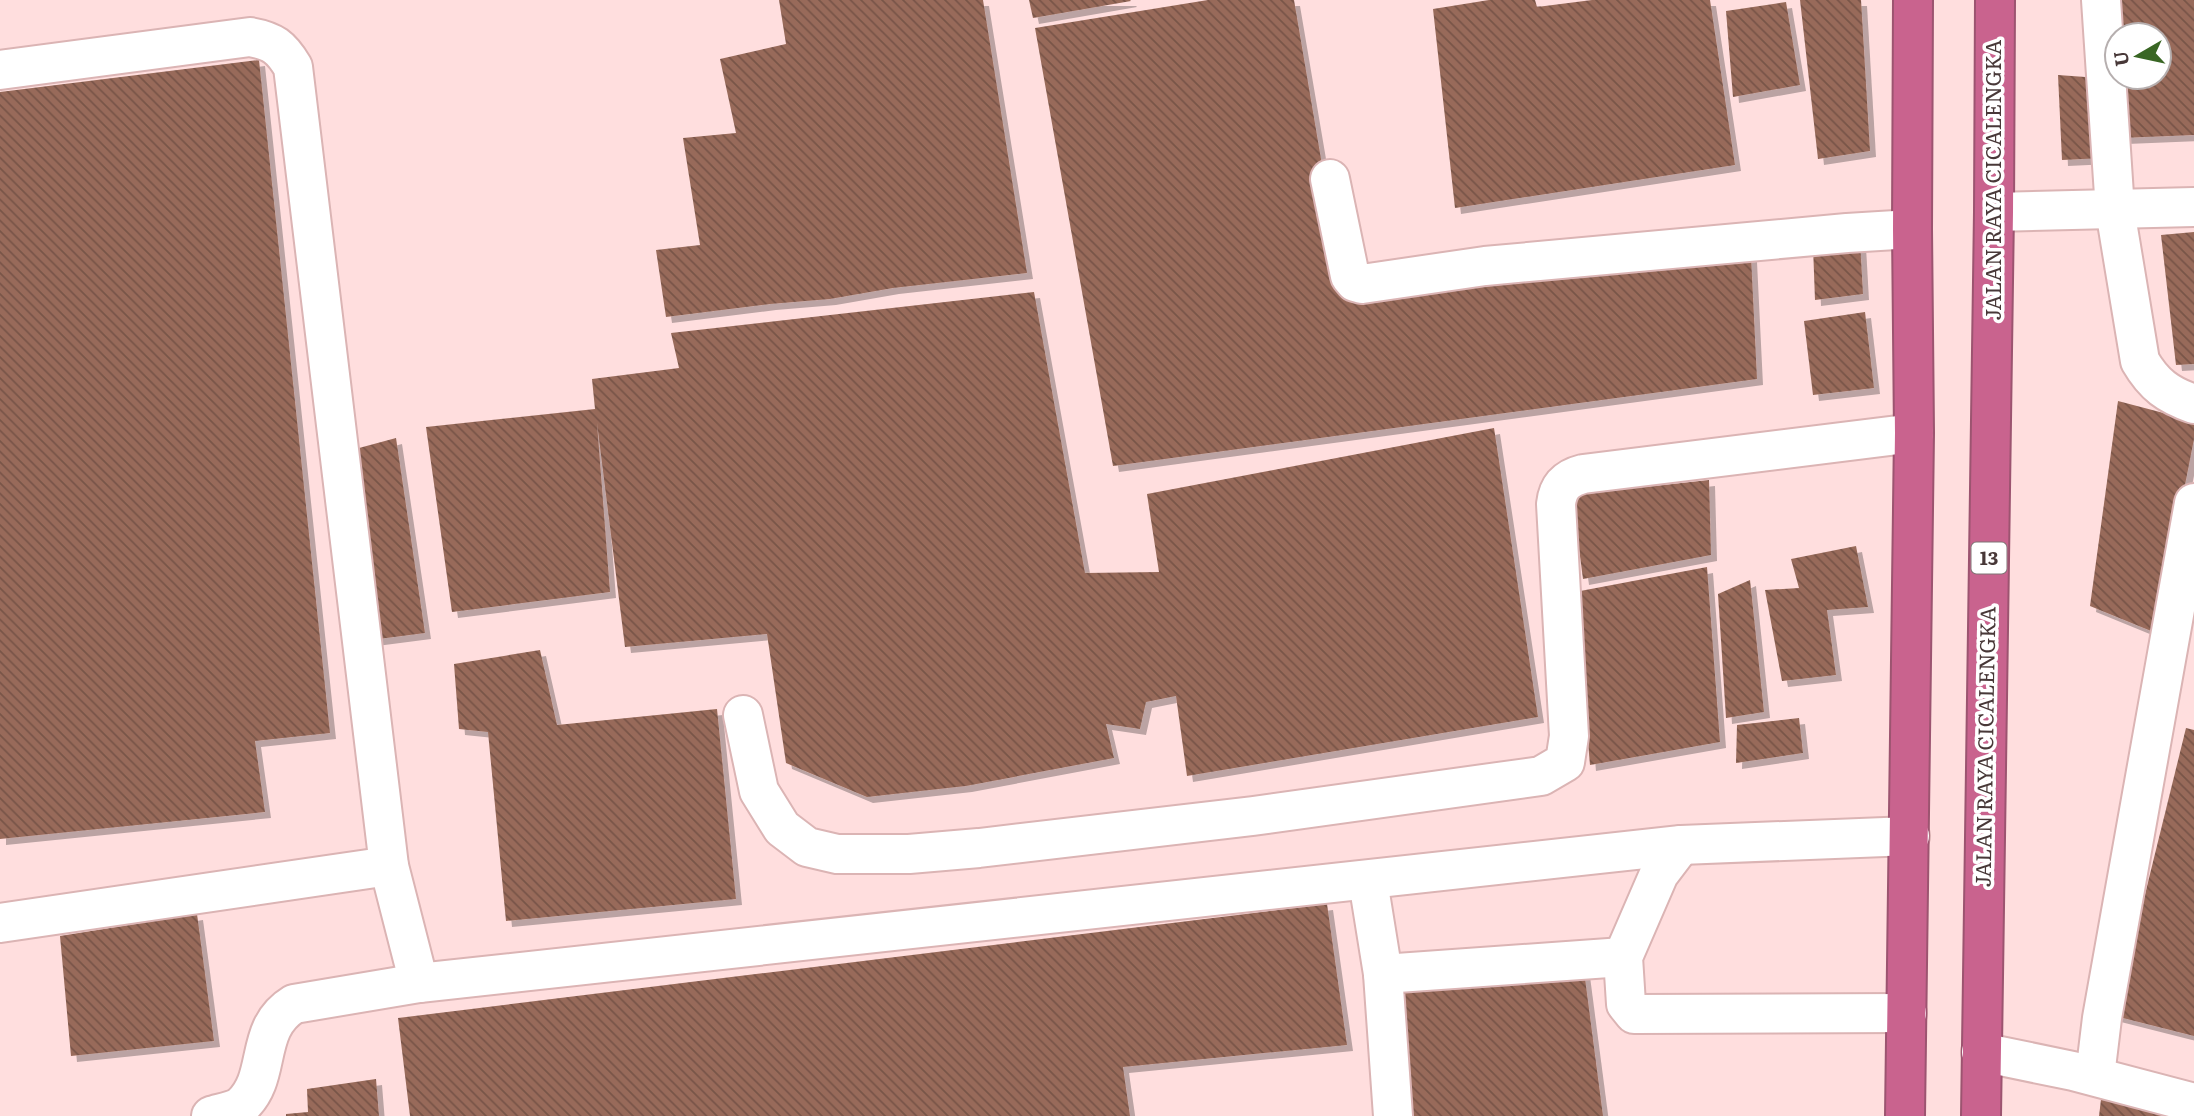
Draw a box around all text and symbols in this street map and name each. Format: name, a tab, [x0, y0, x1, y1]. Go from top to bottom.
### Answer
north arrow	[2103, 21, 2173, 91]
street label: JALAN RAYA CICALENGKA	[1976, 39, 2007, 321]
text: U	[2105, 49, 2135, 68]
road number: 13	[1972, 542, 2007, 573]
street label: JALAN RAYA CICALENGKA	[1966, 606, 2001, 888]

